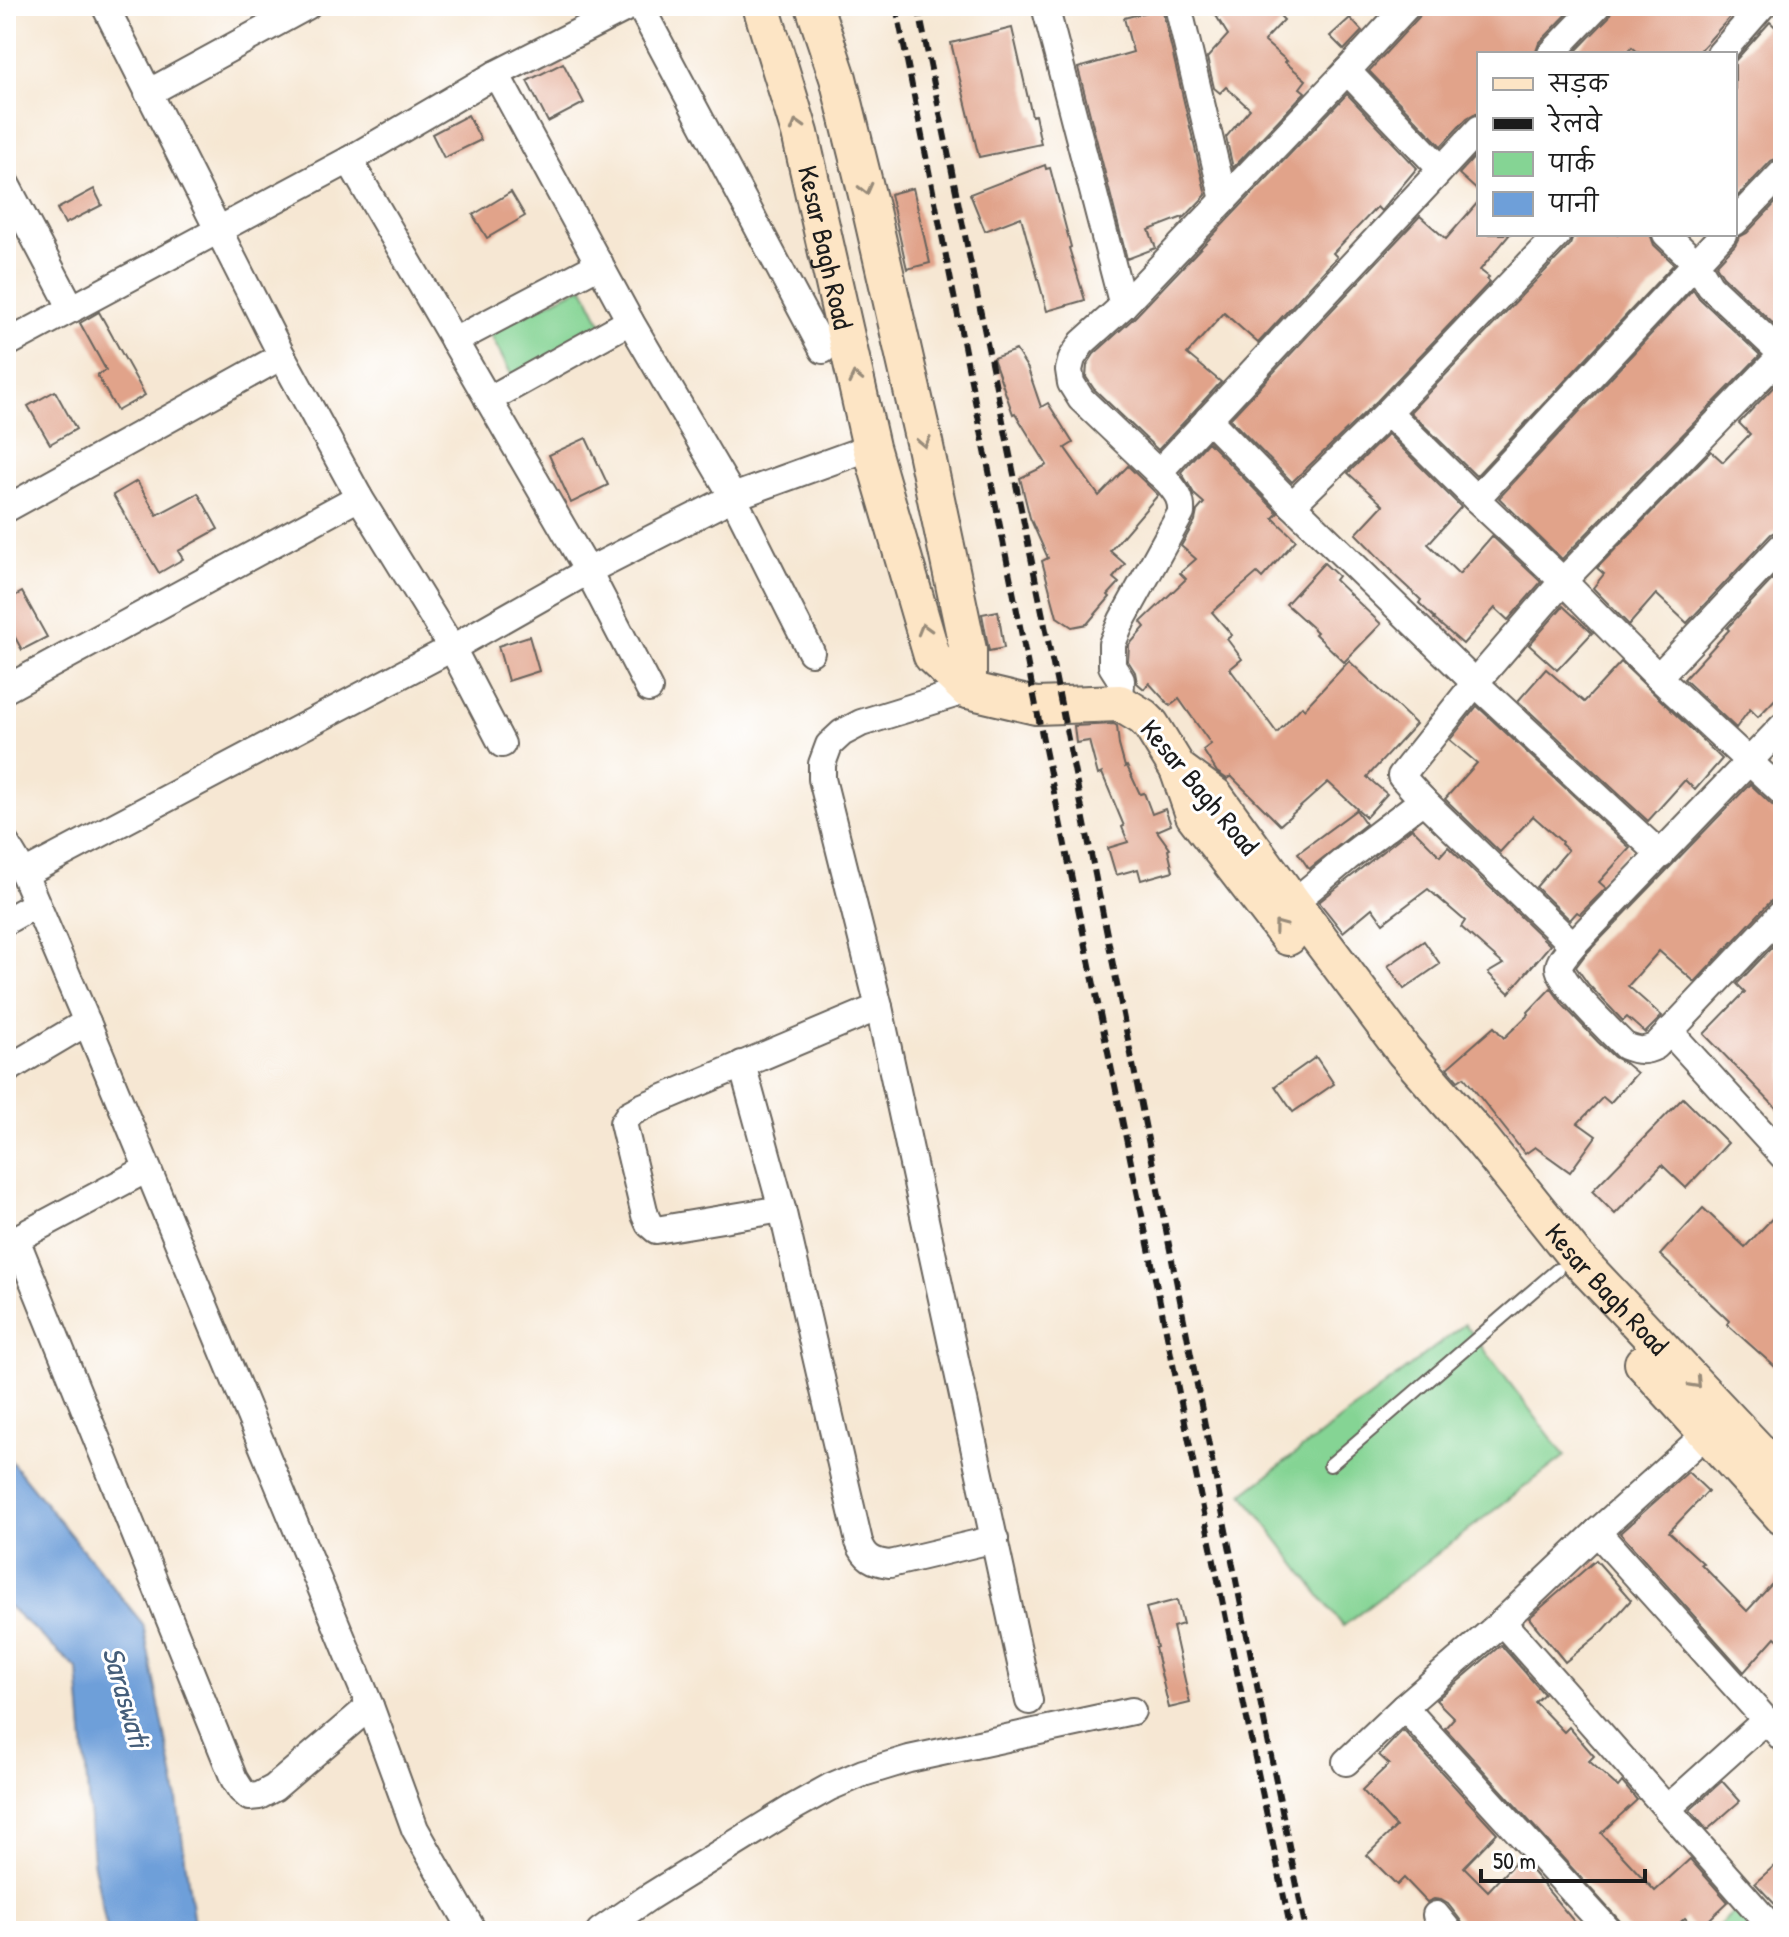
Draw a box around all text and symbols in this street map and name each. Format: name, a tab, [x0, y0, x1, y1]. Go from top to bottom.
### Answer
legend	[1477, 52, 1737, 236]
text: सड़क	[1547, 67, 1610, 99]
text: रेलवे	[1546, 104, 1603, 139]
one-way arrow	[790, 118, 806, 132]
text: पार्क	[1547, 145, 1596, 179]
street label: Kesar Bagh Road	[789, 162, 863, 333]
one-way arrow	[856, 181, 873, 195]
text: पानी	[1547, 186, 1600, 219]
one-way arrow	[847, 372, 864, 385]
one-way arrow	[915, 435, 932, 448]
one-way arrow	[917, 622, 933, 636]
street label: Kesar Bagh Road	[1132, 711, 1268, 863]
one-way arrow	[1275, 920, 1289, 935]
street label: Kesar Bagh Road	[1537, 1215, 1677, 1363]
one-way arrow	[1686, 1374, 1701, 1388]
water label: Saraswati	[94, 1642, 161, 1755]
scale bar	[1481, 1833, 1645, 1883]
text: 50 m	[1493, 1844, 1536, 1876]

